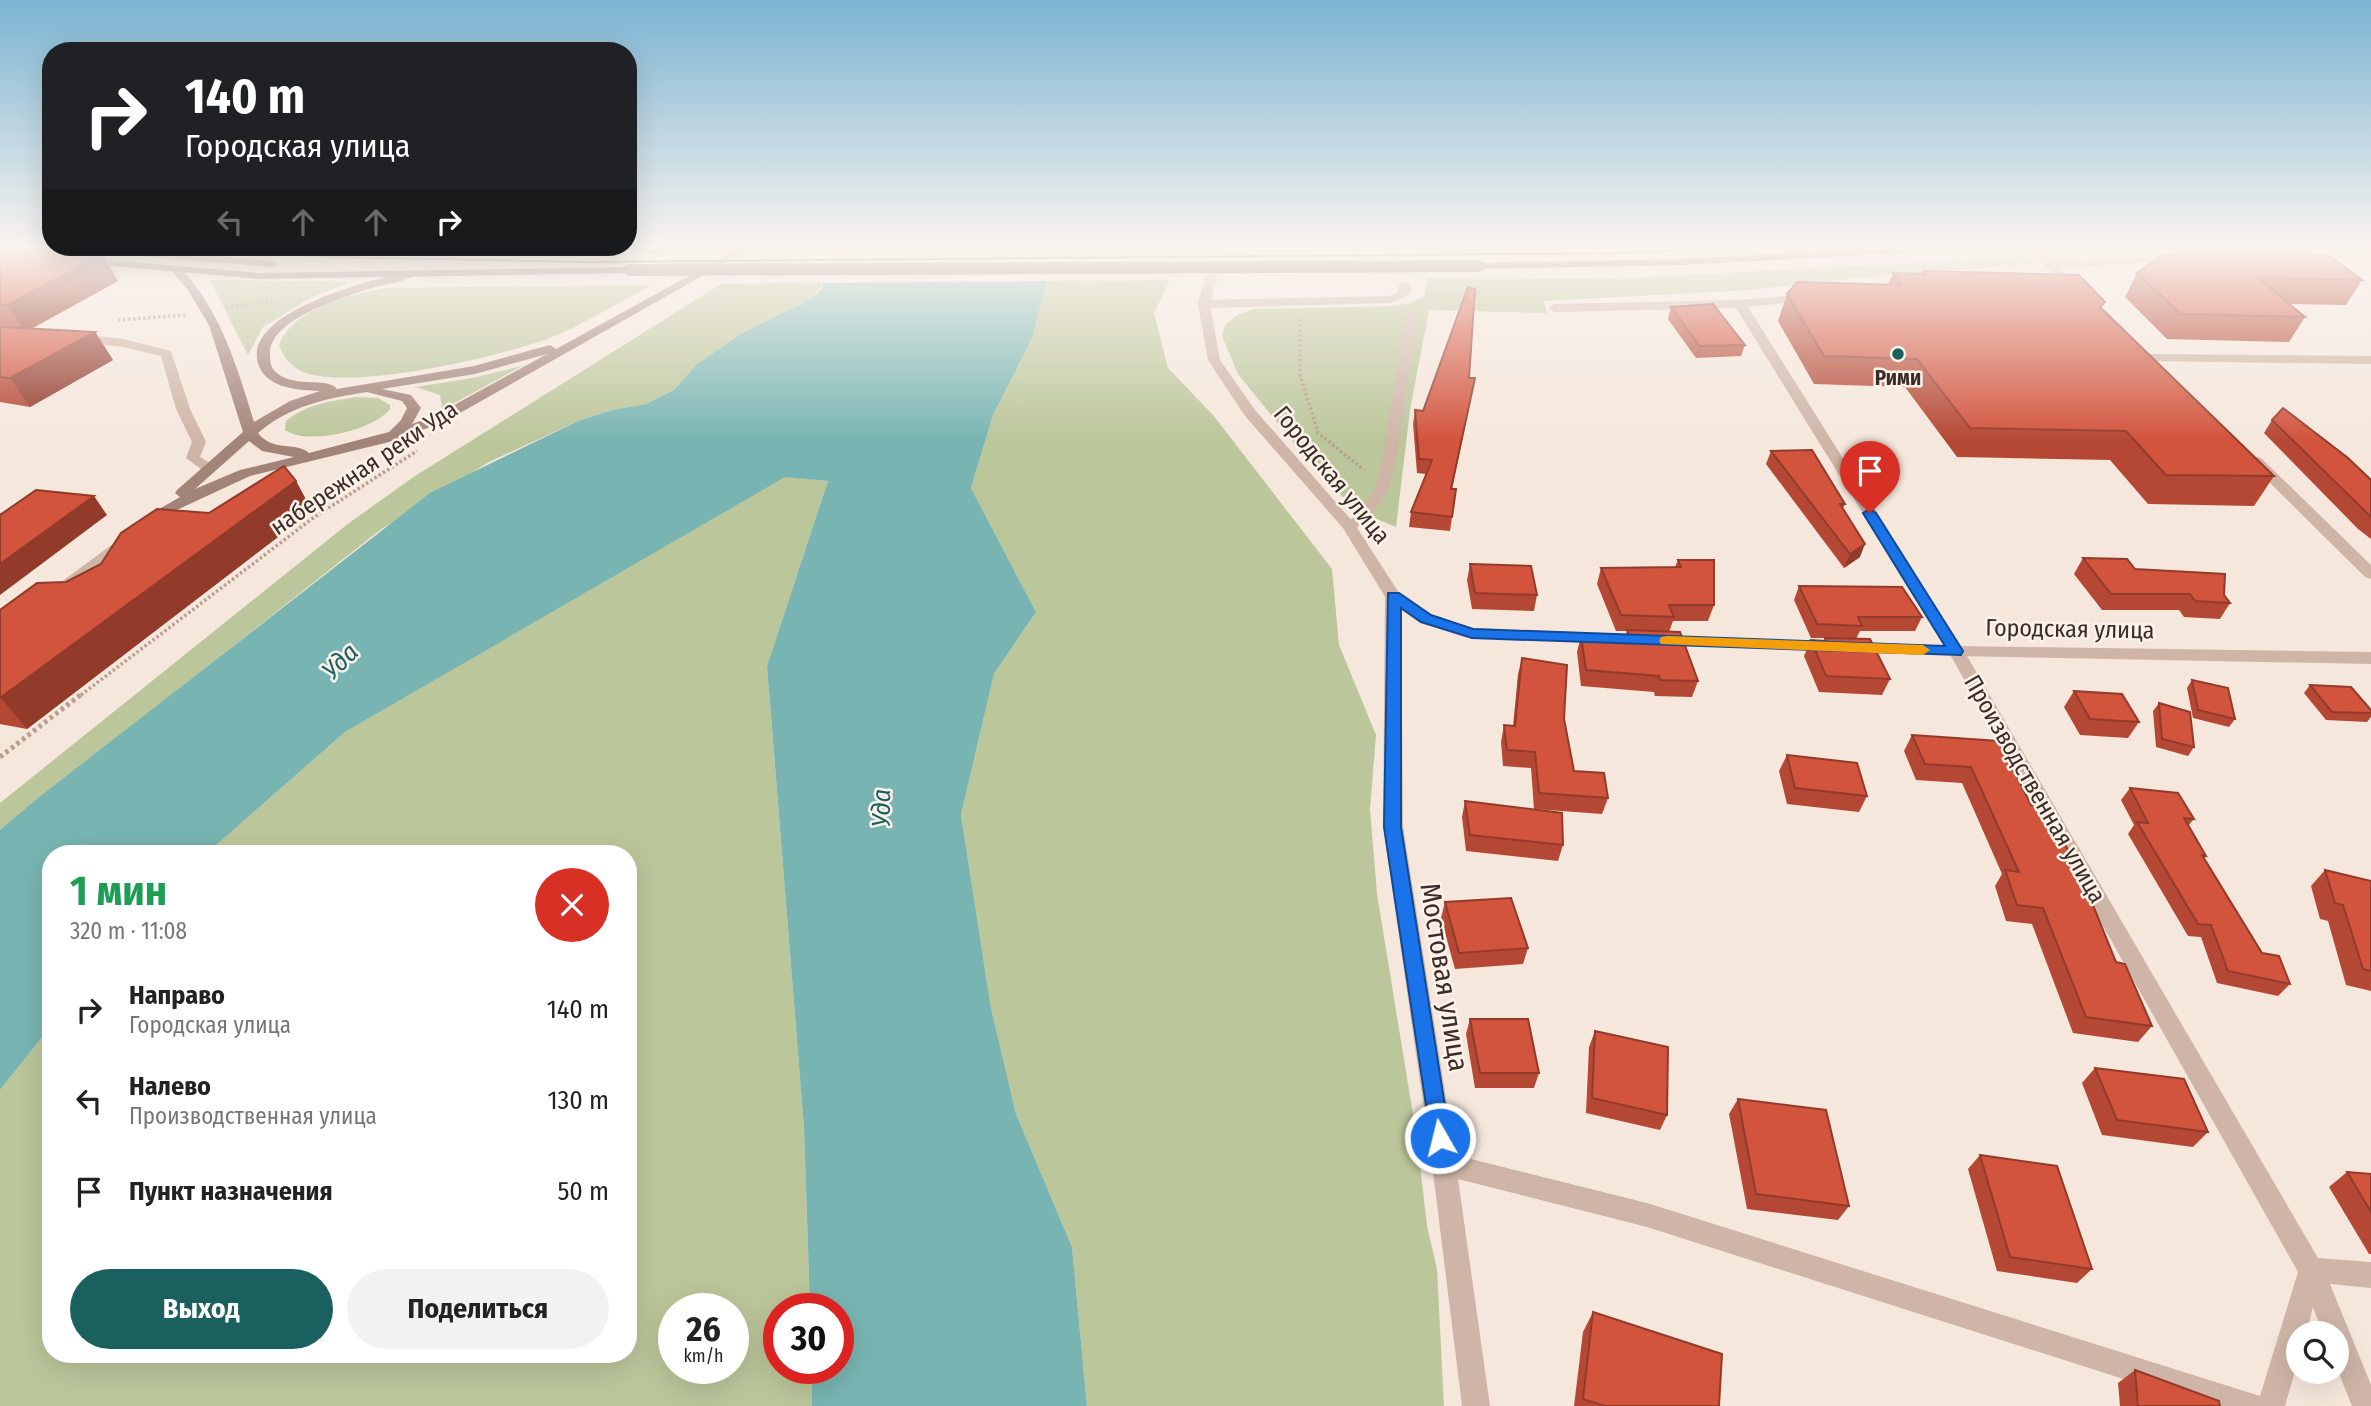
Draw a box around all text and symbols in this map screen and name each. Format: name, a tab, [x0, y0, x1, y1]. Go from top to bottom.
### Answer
text: 140 m	[185, 67, 305, 126]
icon: right	[70, 70, 161, 161]
text: Городская улица	[185, 127, 410, 165]
icon: left	[211, 203, 249, 241]
icon: ahead	[284, 203, 322, 241]
icon: ahead	[357, 203, 395, 241]
icon: right	[430, 203, 468, 241]
marker: Рими	[1890, 346, 1906, 362]
place label: Рими	[1875, 365, 1921, 391]
street label: набережная реки Уда	[265, 395, 463, 541]
street label: Городская улица	[1268, 400, 1396, 550]
pin	[1840, 441, 1900, 513]
icon: arrive	[1851, 452, 1889, 490]
street label: Городская улица	[1985, 614, 2155, 644]
water label: Уда	[316, 637, 365, 686]
street label: Производственная улица	[1958, 670, 2112, 908]
water label: Уда	[866, 789, 897, 827]
text: 1 мин	[70, 866, 167, 916]
button: close	[535, 868, 609, 942]
street label: Мостовая улица	[1413, 881, 1476, 1074]
text: 320 m · 11:08	[70, 917, 187, 945]
text: Направо	[129, 980, 225, 1011]
icon: right	[70, 991, 108, 1029]
text: 140 m	[547, 994, 609, 1025]
text: Городская улица	[129, 1011, 291, 1039]
text: Налево	[129, 1071, 211, 1102]
icon: left	[70, 1082, 108, 1120]
text: 130 m	[547, 1085, 609, 1116]
position arrow	[1403, 1101, 1477, 1175]
text: Производственная улица	[129, 1102, 377, 1130]
icon: arrive	[70, 1173, 108, 1211]
text: Пункт назначения	[129, 1176, 333, 1207]
text: 50 m	[557, 1176, 609, 1207]
button: Выход	[70, 1269, 333, 1349]
button: Поделиться	[347, 1269, 609, 1349]
speed limit sign: 30	[763, 1293, 854, 1384]
text: 26	[686, 1308, 721, 1350]
map controls	[2286, 1321, 2349, 1384]
button: search	[2286, 1321, 2349, 1384]
text: km/h	[683, 1345, 724, 1367]

